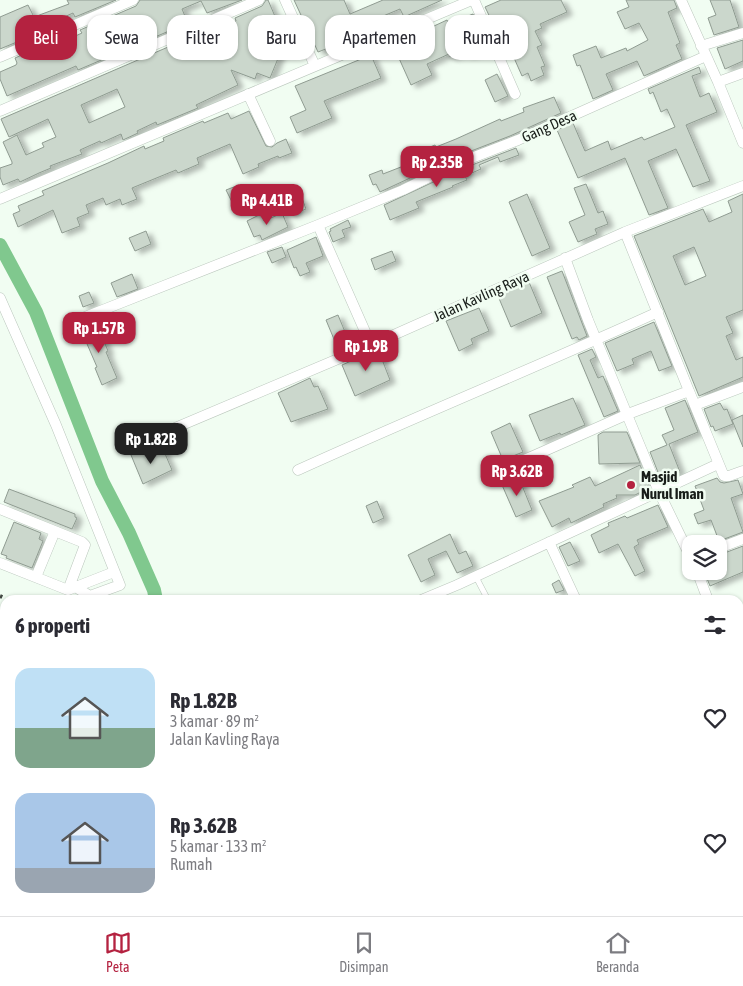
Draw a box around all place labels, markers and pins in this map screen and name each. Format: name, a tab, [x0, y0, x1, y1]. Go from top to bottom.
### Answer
pin: Rp 2.35B	[385, 146, 489, 188]
pin: Rp 4.41B	[215, 184, 319, 226]
pin: Rp 1.57B	[47, 312, 151, 354]
pin: Rp 1.9B	[320, 330, 412, 372]
pin: Rp 1.82B	[99, 422, 203, 465]
pin: Rp 3.62B	[465, 454, 569, 497]
place label: Masjid Nurul Iman	[641, 468, 704, 502]
marker: Masjid Nurul Iman	[625, 479, 637, 491]

